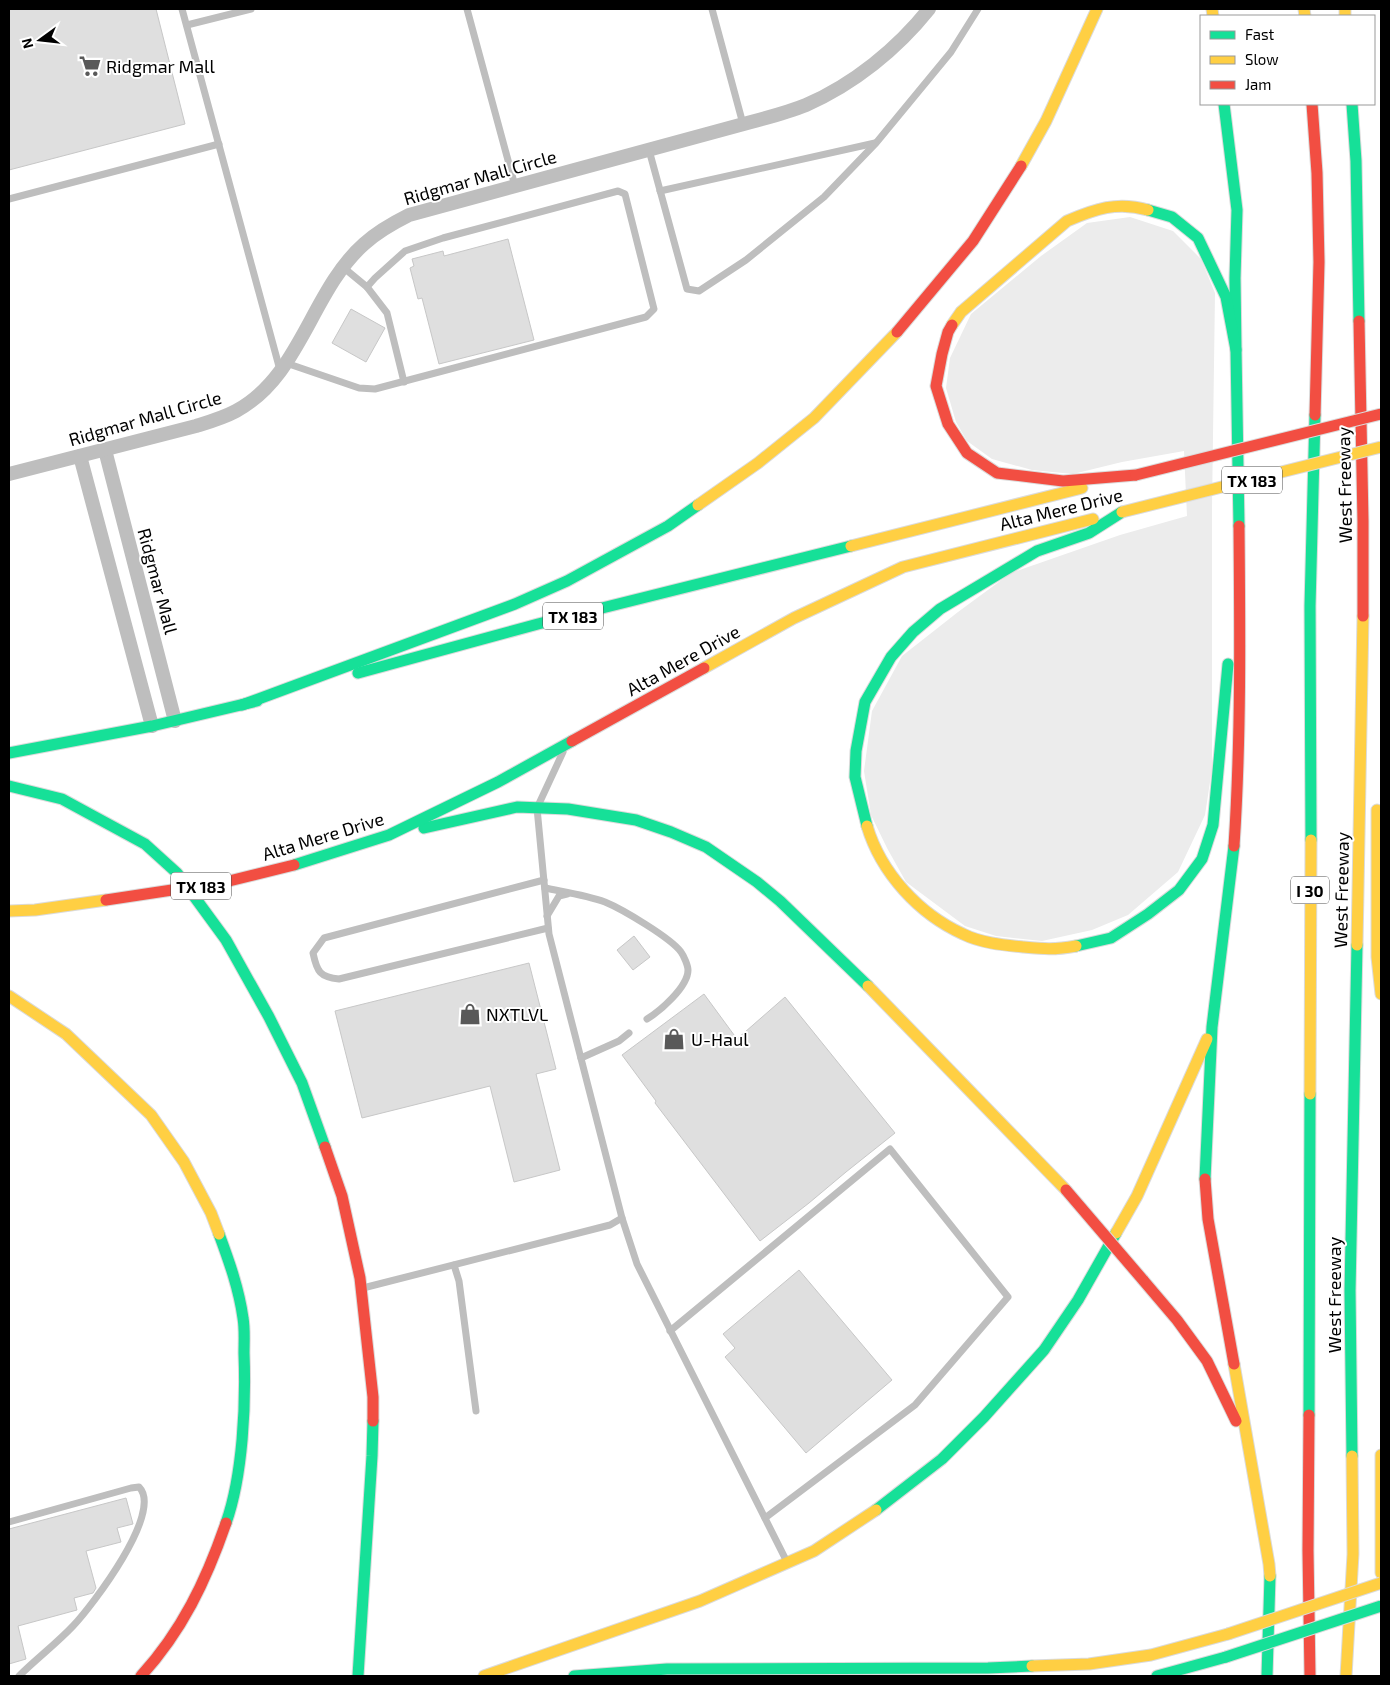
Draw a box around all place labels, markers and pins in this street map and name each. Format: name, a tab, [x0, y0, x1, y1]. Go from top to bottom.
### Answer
supermarket icon: Ridgmar Mall	[77, 53, 103, 79]
place label: Ridgmar Mall	[106, 55, 215, 77]
shop icon: NXTLVL	[457, 1001, 483, 1027]
place label: NXTLVL	[486, 1003, 548, 1025]
shop icon: U-Haul	[661, 1026, 687, 1052]
place label: U-Haul	[691, 1028, 749, 1050]

